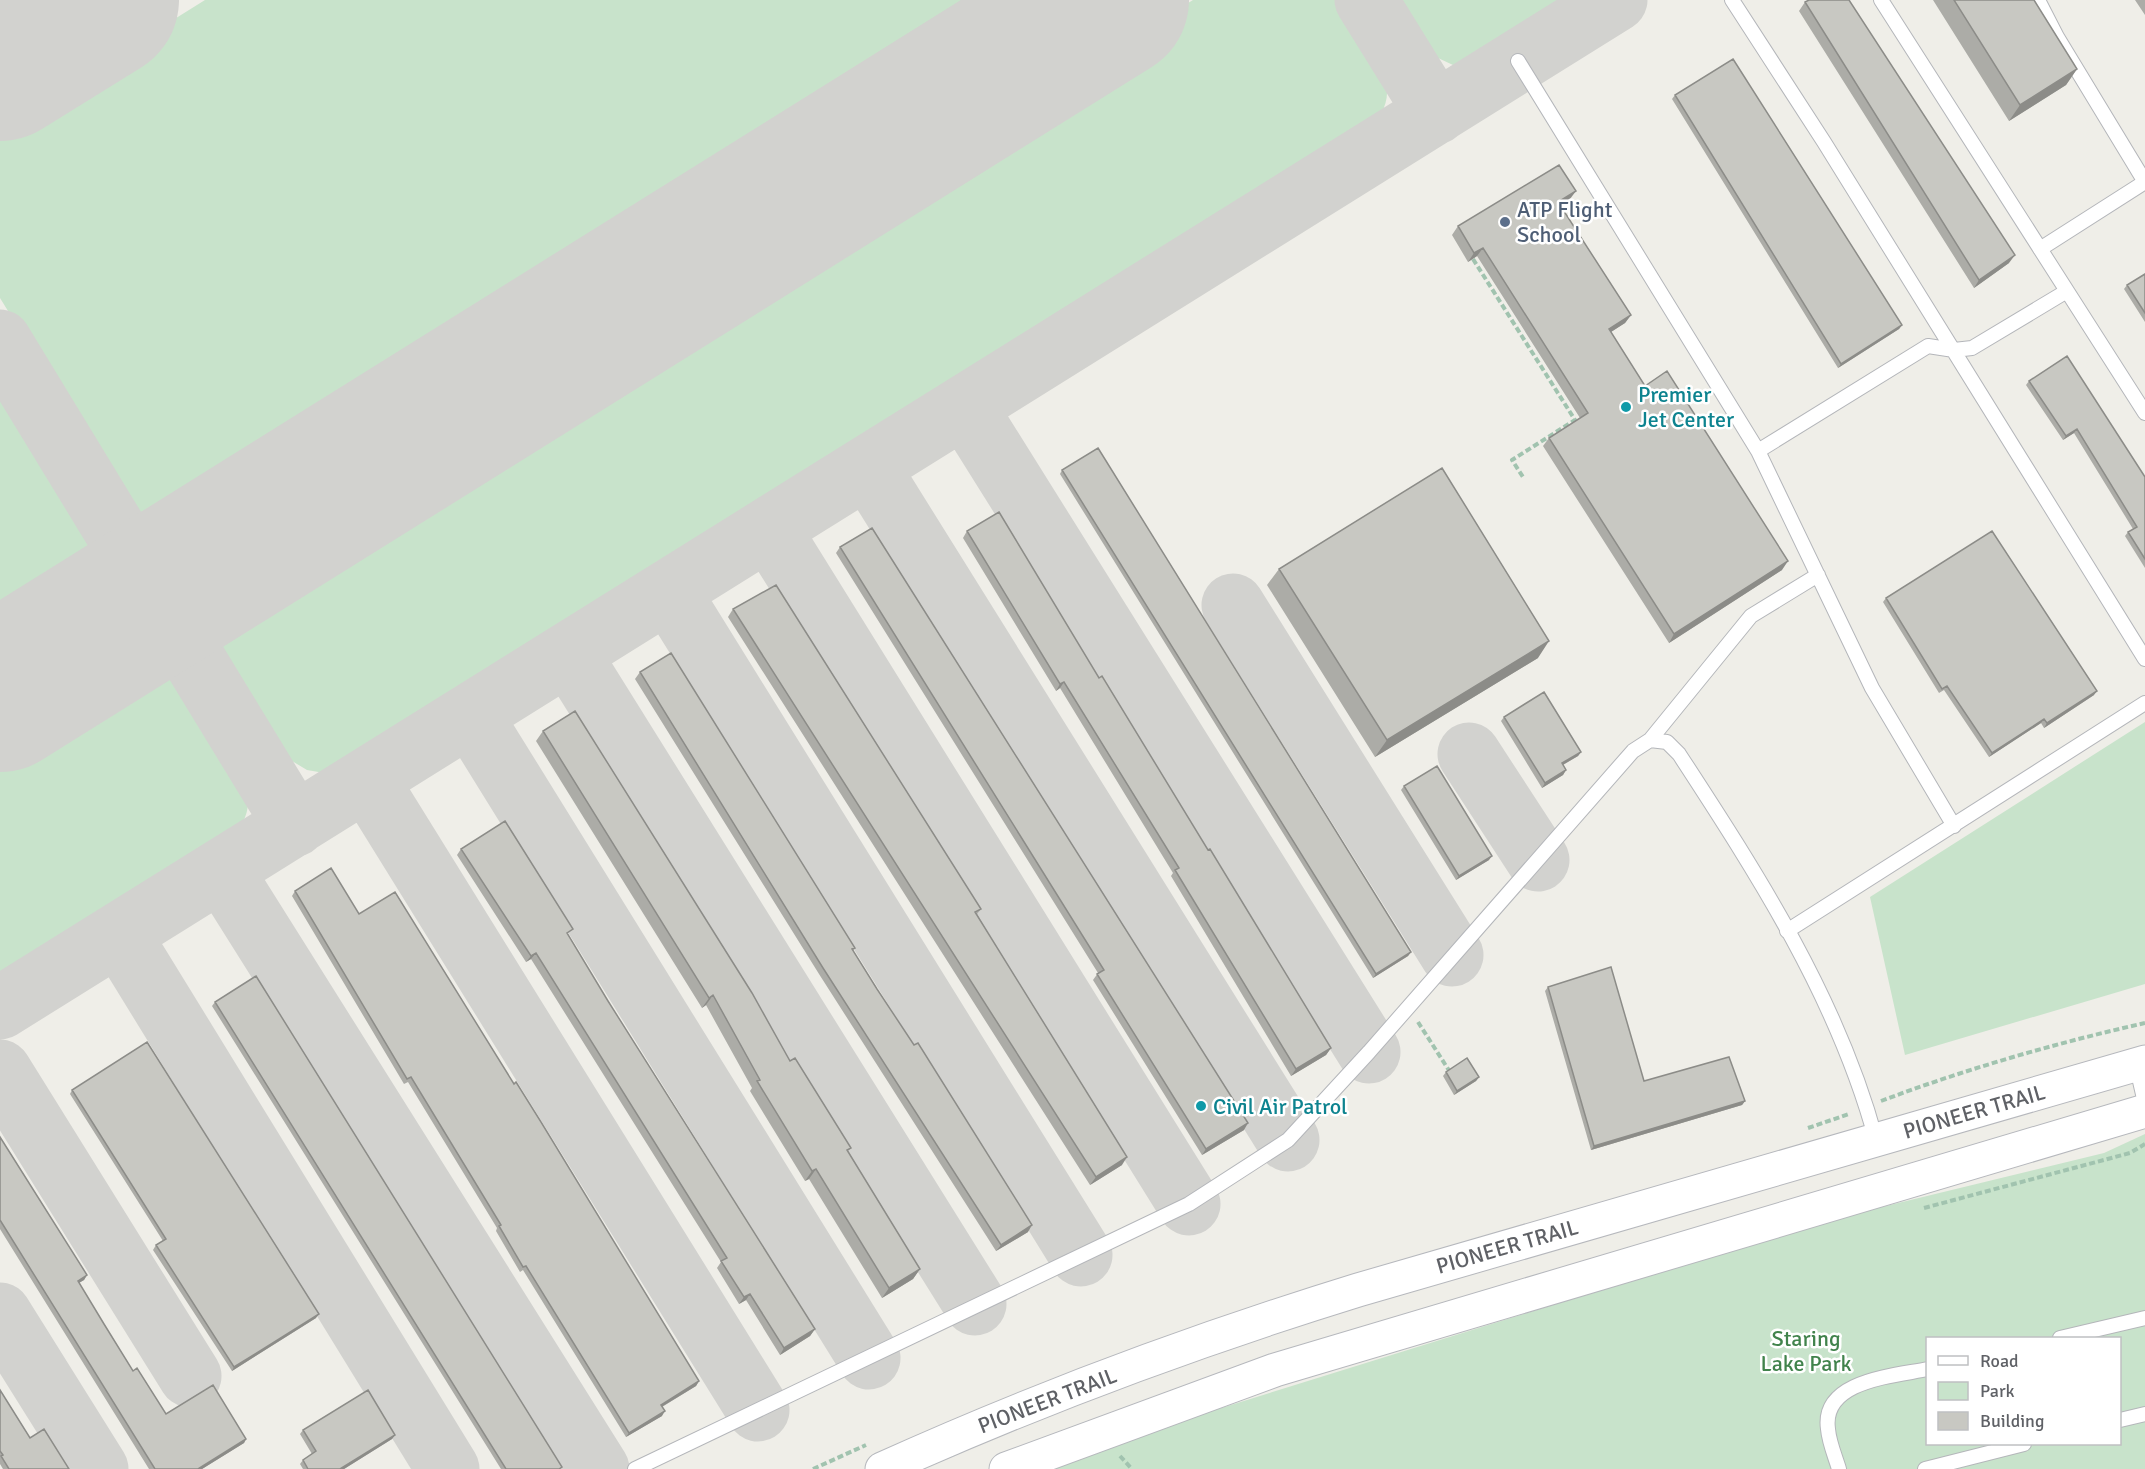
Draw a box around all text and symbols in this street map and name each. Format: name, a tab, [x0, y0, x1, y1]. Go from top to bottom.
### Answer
place label: ATP Flight School	[1517, 196, 1613, 248]
marker: ATP Flight School	[1498, 215, 1512, 229]
place label: Premier Jet Center	[1638, 381, 1734, 433]
marker: Premier Jet Center	[1619, 400, 1633, 414]
street label: PIONEER TRAIL	[1900, 1078, 2048, 1145]
place label: Civil Air Patrol	[1213, 1093, 1348, 1120]
marker: Civil Air Patrol	[1194, 1099, 1208, 1113]
street label: PIONEER TRAIL	[1433, 1213, 1581, 1280]
park label: Staring Lake Park	[1760, 1325, 1852, 1377]
legend	[1926, 1337, 2121, 1445]
text: Road	[1980, 1350, 2019, 1372]
street label: PIONEER TRAIL	[974, 1362, 1120, 1439]
text: Park	[1980, 1380, 2015, 1402]
text: Building	[1980, 1410, 2044, 1432]

